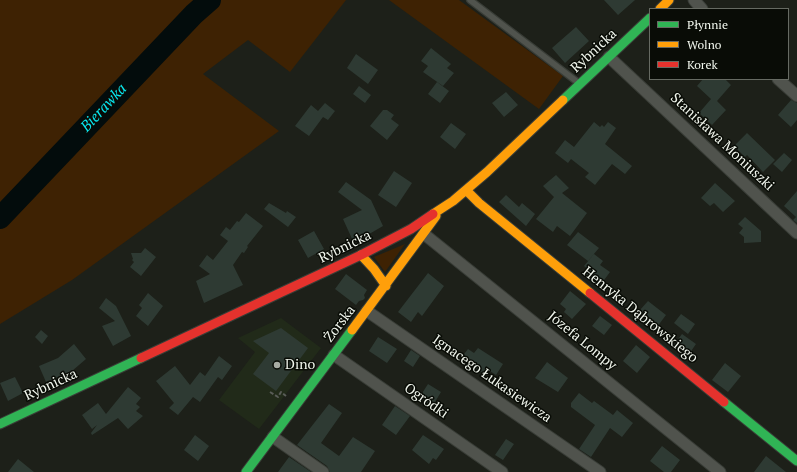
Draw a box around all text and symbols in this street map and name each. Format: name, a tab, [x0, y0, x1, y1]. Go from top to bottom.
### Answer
legend	[649, 8, 789, 80]
text: Płynnie	[687, 17, 728, 32]
street label: Rybnicka	[568, 26, 620, 76]
text: Wolno	[687, 37, 721, 52]
text: Korek	[687, 57, 718, 72]
water label: Bierawka	[77, 80, 131, 136]
street label: Stanisława Moniuszki	[667, 90, 777, 194]
street label: Rybnicka	[316, 227, 374, 267]
street label: Henryka Dąbrowskiego	[579, 263, 701, 367]
street label: Żorska	[321, 302, 359, 346]
street label: Józefa Lompy	[544, 308, 620, 374]
street label: Ignacego Łukasiewicza	[429, 332, 555, 426]
place label: Dino	[285, 357, 315, 373]
marker: Dino	[272, 360, 282, 370]
street label: Rybnicka	[22, 365, 80, 405]
street label: Ogródki	[401, 380, 451, 422]

